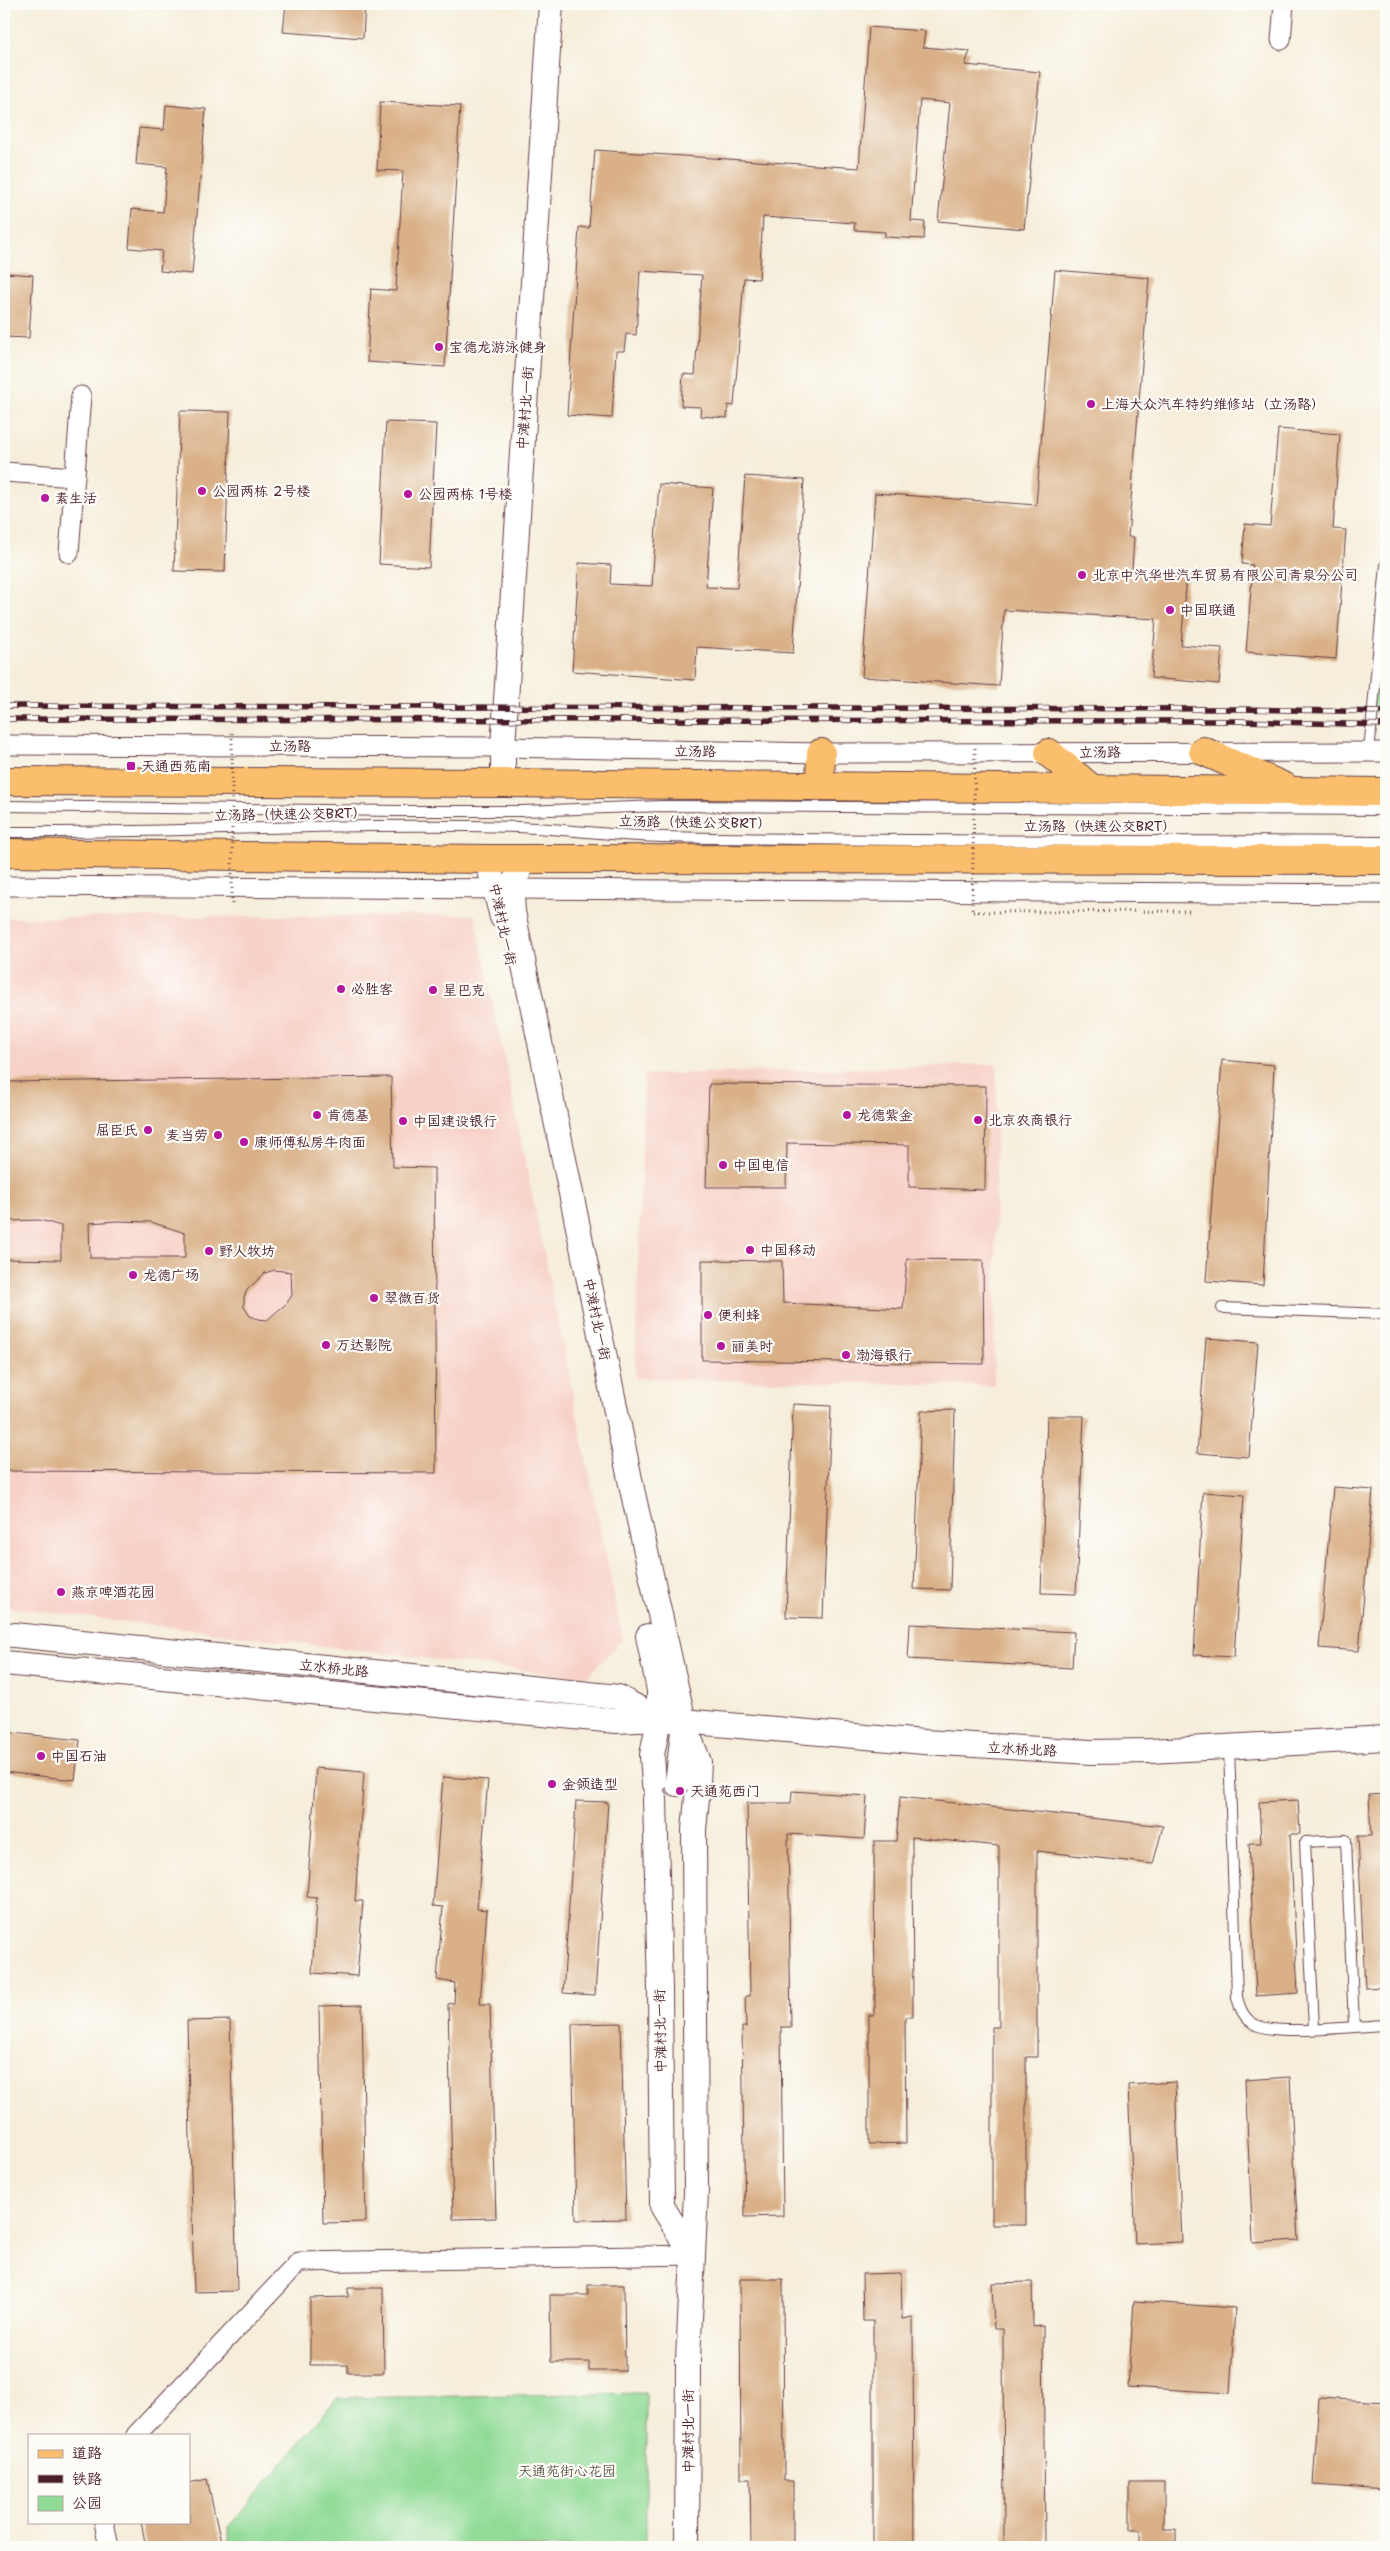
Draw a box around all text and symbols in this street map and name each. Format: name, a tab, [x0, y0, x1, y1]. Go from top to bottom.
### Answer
place label: 宝德龙游泳健身	[449, 338, 547, 356]
marker: 宝德龙游泳健身	[433, 341, 445, 353]
street label: 中滩村北一街	[513, 365, 537, 451]
place label: 上海大众汽车特约维修站（立汤路）	[1101, 395, 1325, 413]
marker: 上海大众汽车特约维修站（立汤路）	[1085, 398, 1097, 410]
place label: 公园两栋 2号楼	[212, 482, 311, 500]
marker: 公园两栋 2号楼	[196, 485, 208, 497]
place label: 公园两栋 1号楼	[418, 485, 513, 503]
marker: 公园两栋 1号楼	[402, 488, 414, 500]
place label: 素生活	[55, 489, 97, 507]
marker: 素生活	[39, 492, 51, 504]
place label: 北京中汽华世汽车贸易有限公司青泉分公司	[1092, 566, 1358, 584]
marker: 北京中汽华世汽车贸易有限公司青泉分公司	[1076, 569, 1088, 581]
place label: 中国联通	[1180, 601, 1236, 619]
marker: 中国联通	[1164, 604, 1176, 616]
street label: 立汤路	[269, 737, 311, 755]
street label: 立汤路	[674, 742, 716, 760]
street label: 立汤路	[1079, 743, 1121, 761]
place label: 天通西苑南	[141, 757, 211, 775]
marker: 天通西苑南	[125, 760, 137, 772]
street label: 立汤路（快速公交BRT）	[214, 804, 366, 824]
street label: 立汤路（快速公交BRT）	[619, 812, 771, 832]
street label: 立汤路（快速公交BRT）	[1024, 817, 1176, 835]
street label: 中滩村北一街	[485, 881, 521, 967]
place label: 必胜客	[351, 980, 393, 998]
place label: 星巴克	[443, 981, 485, 999]
marker: 必胜客	[335, 983, 347, 995]
marker: 星巴克	[427, 984, 439, 996]
place label: 肯德基	[327, 1106, 369, 1124]
place label: 龙德紫金	[857, 1106, 913, 1124]
marker: 肯德基	[311, 1109, 323, 1121]
marker: 龙德紫金	[841, 1109, 853, 1121]
place label: 北京农商银行	[988, 1111, 1072, 1129]
place label: 中国建设银行	[413, 1112, 497, 1130]
marker: 北京农商银行	[972, 1114, 984, 1126]
marker: 中国建设银行	[397, 1115, 409, 1127]
place label: 屈臣氏	[96, 1121, 138, 1139]
marker: 屈臣氏	[142, 1124, 154, 1136]
place label: 麦当劳	[166, 1126, 208, 1144]
marker: 麦当劳	[212, 1129, 224, 1141]
place label: 康师傅私房牛肉面	[254, 1133, 366, 1151]
marker: 康师傅私房牛肉面	[238, 1136, 250, 1148]
place label: 中国电信	[733, 1156, 789, 1174]
marker: 中国电信	[717, 1159, 729, 1171]
place label: 中国移动	[760, 1241, 816, 1259]
place label: 野人牧坊	[219, 1242, 275, 1260]
marker: 中国移动	[744, 1244, 756, 1256]
marker: 野人牧坊	[203, 1245, 215, 1257]
place label: 龙德广场	[143, 1266, 199, 1284]
marker: 龙德广场	[127, 1269, 139, 1281]
street label: 中滩村北一街	[579, 1276, 615, 1362]
place label: 翠微百货	[384, 1289, 440, 1307]
marker: 翠微百货	[368, 1292, 380, 1304]
place label: 便利蜂	[718, 1306, 760, 1324]
marker: 便利蜂	[702, 1309, 714, 1321]
place label: 万达影院	[336, 1336, 392, 1354]
place label: 丽美时	[731, 1337, 773, 1355]
marker: 万达影院	[320, 1339, 332, 1351]
marker: 丽美时	[715, 1340, 727, 1352]
place label: 渤海银行	[856, 1346, 912, 1364]
marker: 渤海银行	[840, 1349, 852, 1361]
place label: 燕京啤酒花园	[71, 1583, 155, 1601]
marker: 燕京啤酒花园	[55, 1586, 67, 1598]
street label: 立水桥北路	[298, 1655, 370, 1681]
street label: 立水桥北路	[987, 1738, 1057, 1760]
place label: 中国石油	[51, 1747, 107, 1765]
marker: 中国石油	[35, 1750, 47, 1762]
place label: 金领造型	[562, 1775, 618, 1793]
marker: 金领造型	[546, 1778, 558, 1790]
place label: 天通苑西门	[690, 1782, 760, 1800]
marker: 天通苑西门	[674, 1785, 686, 1797]
street label: 中滩村北一街	[650, 1989, 670, 2073]
street label: 中滩村北一街	[679, 2389, 697, 2473]
legend	[28, 2434, 190, 2524]
text: 道路	[72, 2443, 102, 2463]
park label: 天通苑街心花园	[518, 2462, 616, 2480]
text: 铁路	[72, 2469, 102, 2489]
text: 公园	[72, 2493, 102, 2513]

